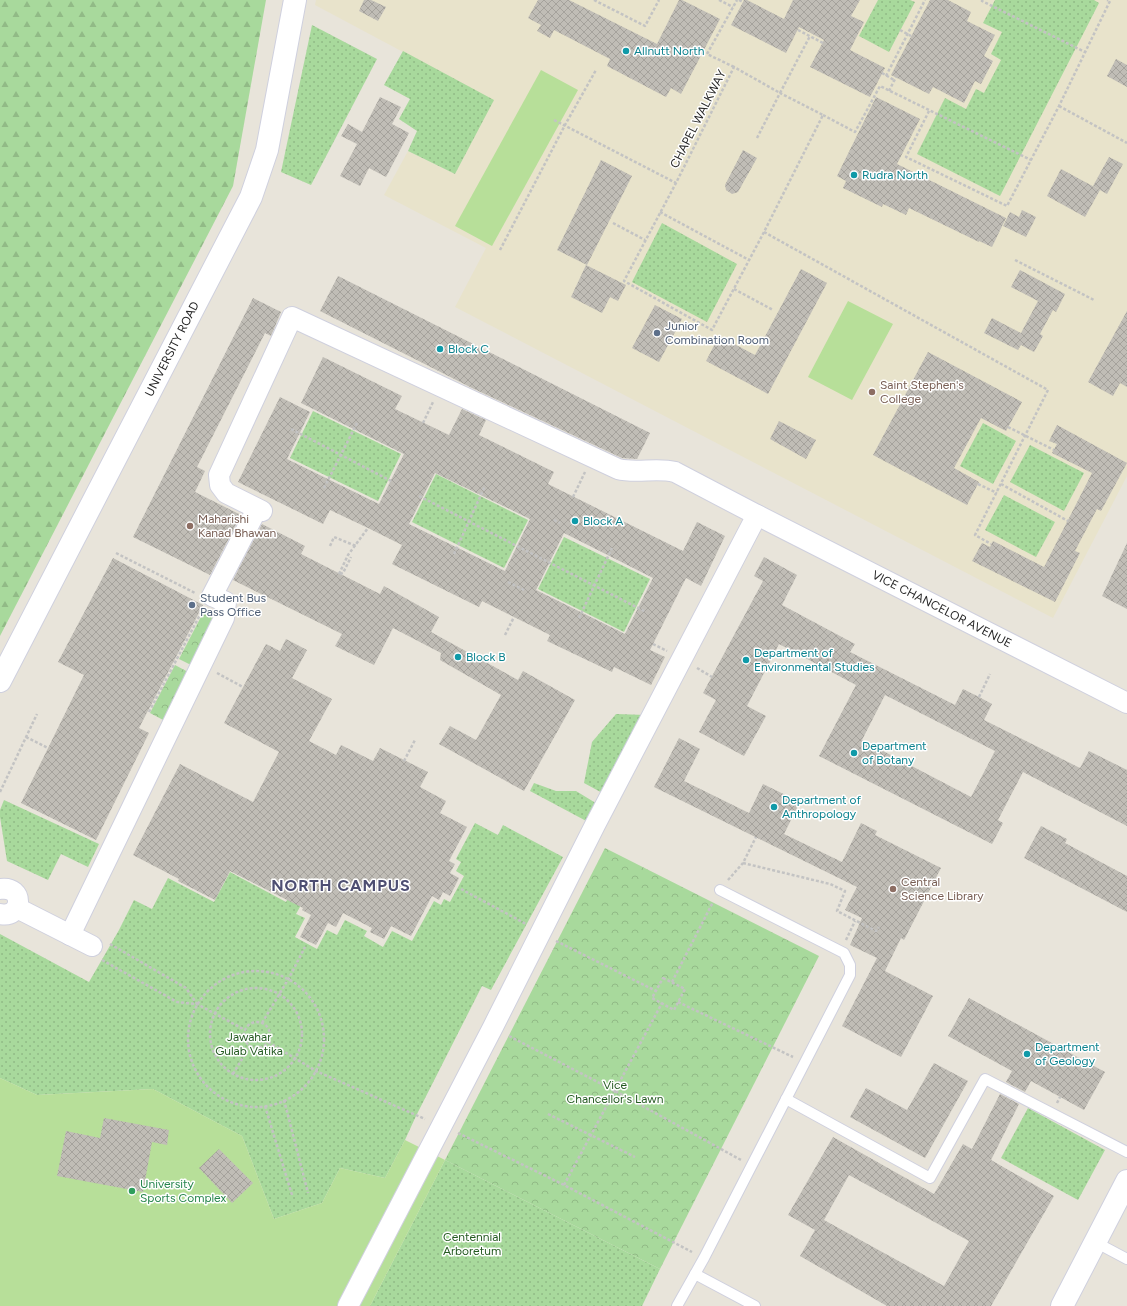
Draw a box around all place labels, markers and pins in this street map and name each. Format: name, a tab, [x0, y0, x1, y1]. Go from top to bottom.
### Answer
place label: Allnutt North	[634, 44, 705, 58]
marker: Allnutt North	[621, 46, 631, 56]
place label: Rudra North	[862, 168, 928, 182]
marker: Rudra North	[849, 170, 859, 180]
place label: Junior Combination Room	[665, 319, 769, 347]
marker: Junior Combination Room	[652, 328, 662, 338]
place label: Block C	[448, 342, 489, 356]
marker: Block C	[435, 344, 445, 354]
place label: Saint Stephen's College	[880, 378, 964, 406]
marker: Saint Stephen's College	[867, 387, 877, 397]
place label: Maharishi Kanad Bhawan	[198, 512, 277, 540]
place label: Block A	[583, 514, 623, 528]
marker: Block A	[570, 516, 580, 526]
marker: Maharishi Kanad Bhawan	[185, 521, 195, 531]
place label: Student Bus Pass Office	[200, 591, 266, 619]
marker: Student Bus Pass Office	[187, 600, 197, 610]
place label: Department of Environmental Studies	[754, 646, 875, 674]
place label: Block B	[466, 650, 506, 664]
marker: Block B	[453, 652, 463, 662]
marker: Department of Environmental Studies	[741, 655, 751, 665]
place label: Department of Botany	[862, 739, 927, 767]
marker: Department of Botany	[849, 748, 859, 758]
place label: Department of Anthropology	[782, 793, 862, 821]
marker: Department of Anthropology	[769, 802, 779, 812]
place label: Central Science Library	[901, 875, 984, 903]
marker: Central Science Library	[888, 884, 898, 894]
place label: Department of Geology	[1035, 1040, 1100, 1068]
marker: Department of Geology	[1022, 1049, 1032, 1059]
place label: University Sports Complex	[140, 1177, 227, 1205]
marker: University Sports Complex	[127, 1186, 137, 1196]

